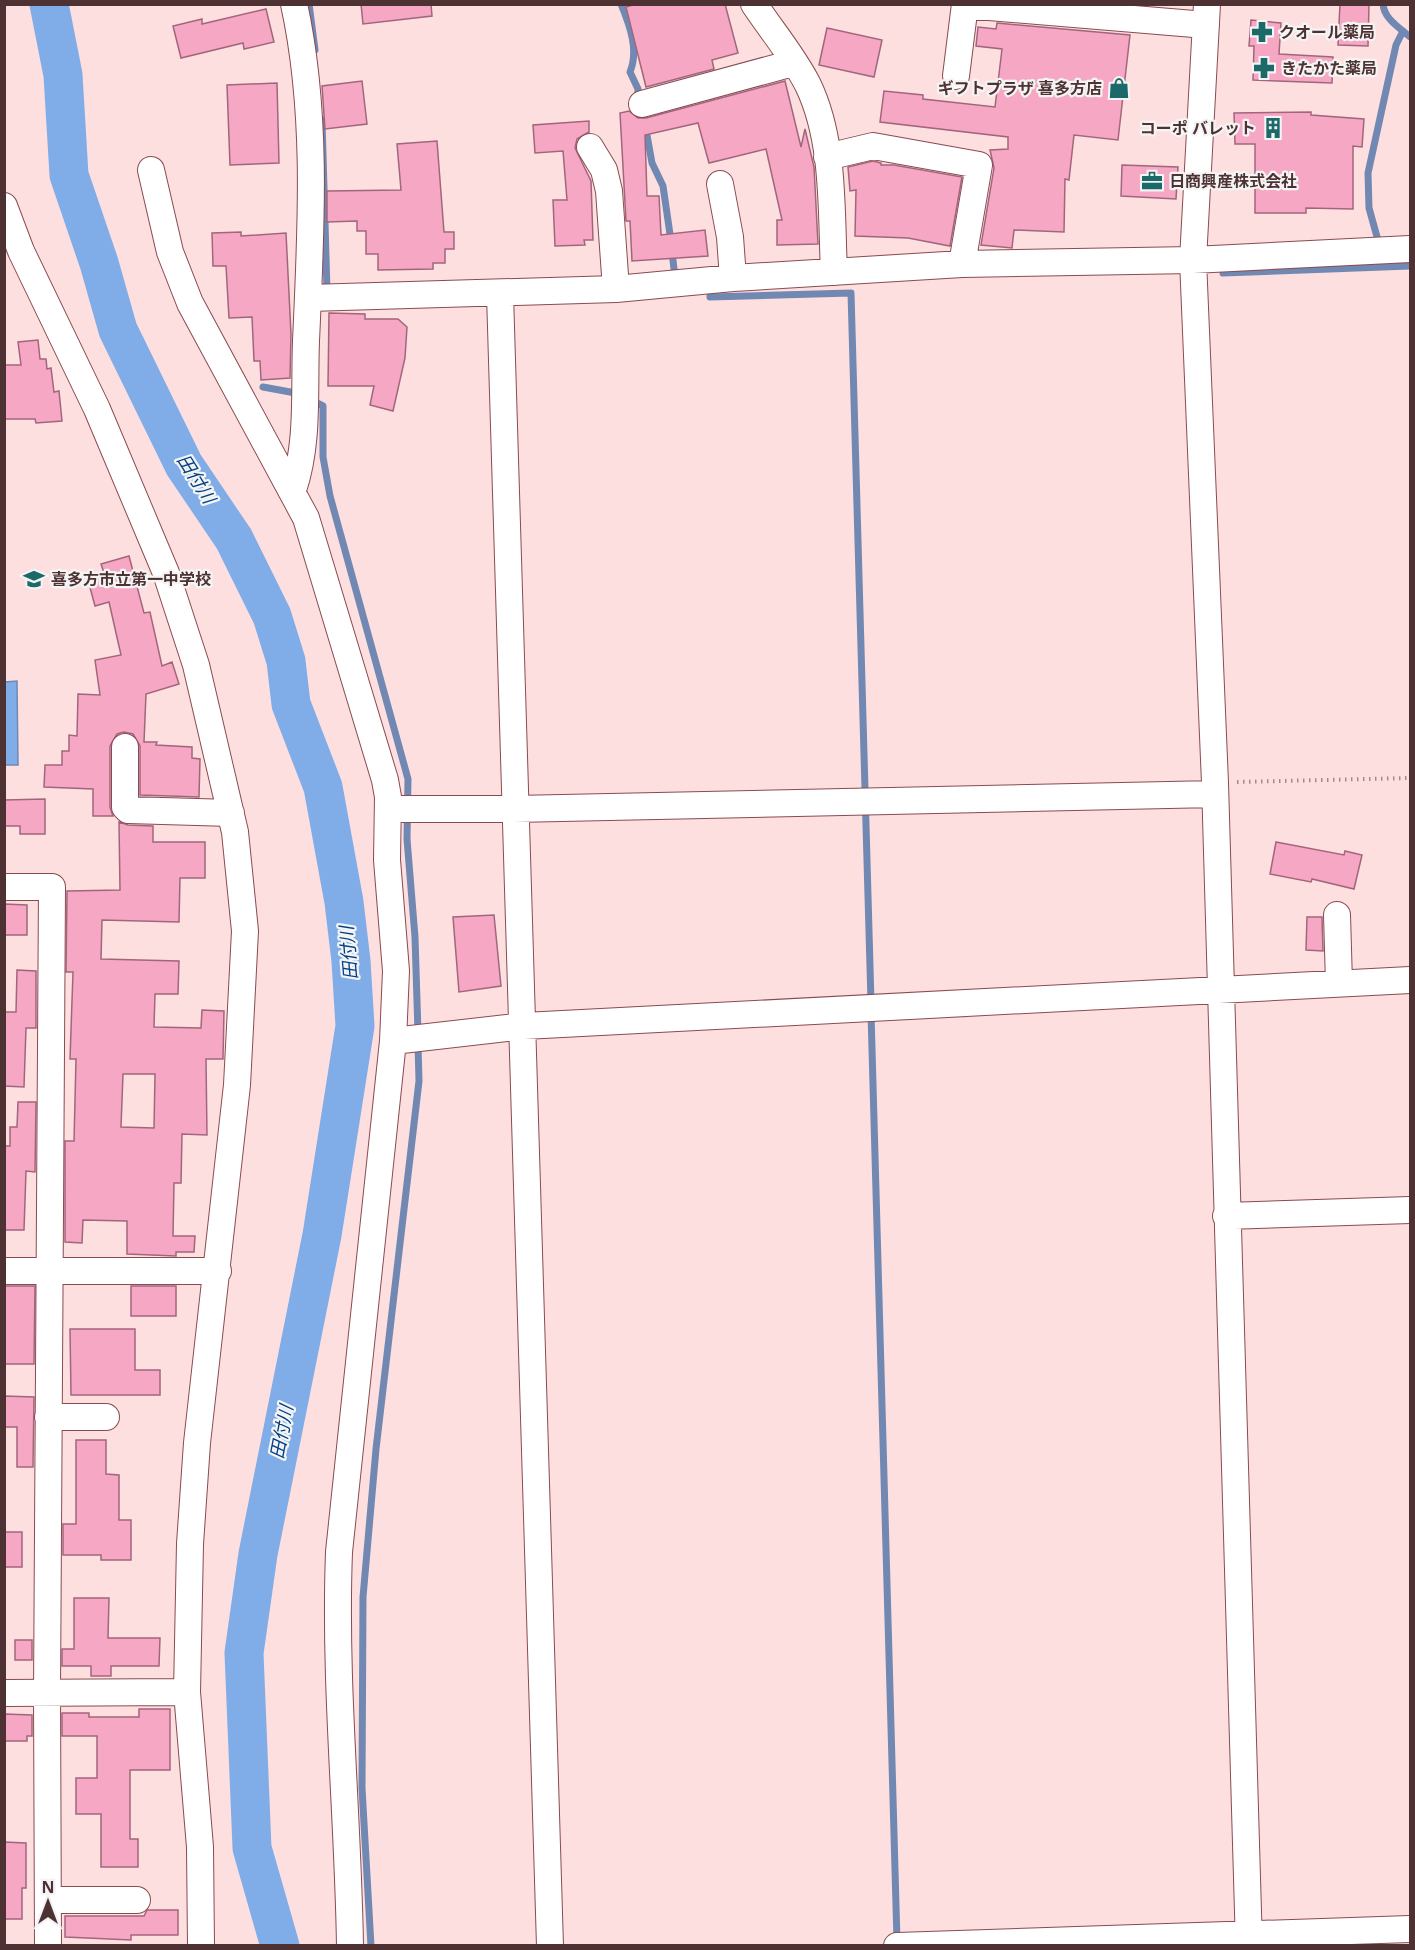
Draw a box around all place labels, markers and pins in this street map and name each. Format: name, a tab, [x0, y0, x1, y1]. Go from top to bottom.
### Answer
pharmacy icon: クオール薬局	[1250, 20, 1274, 44]
place label: クオール薬局	[1279, 21, 1375, 43]
pharmacy icon: きたかた薬局	[1252, 56, 1276, 80]
place label: きたかた薬局	[1281, 57, 1377, 79]
shop icon: ギフトプラザ 喜多方店	[1107, 76, 1131, 100]
place label: ギフトプラザ 喜多方店	[938, 77, 1102, 99]
building icon: コーポ バレット	[1261, 116, 1285, 140]
place label: コーポ バレット	[1140, 117, 1256, 139]
office icon: 日商興産株式会社	[1140, 169, 1164, 193]
place label: 日商興産株式会社	[1169, 170, 1297, 192]
school or university icon: 喜多方市立第一中学校	[22, 567, 46, 591]
place label: 喜多方市立第一中学校	[51, 568, 211, 590]

